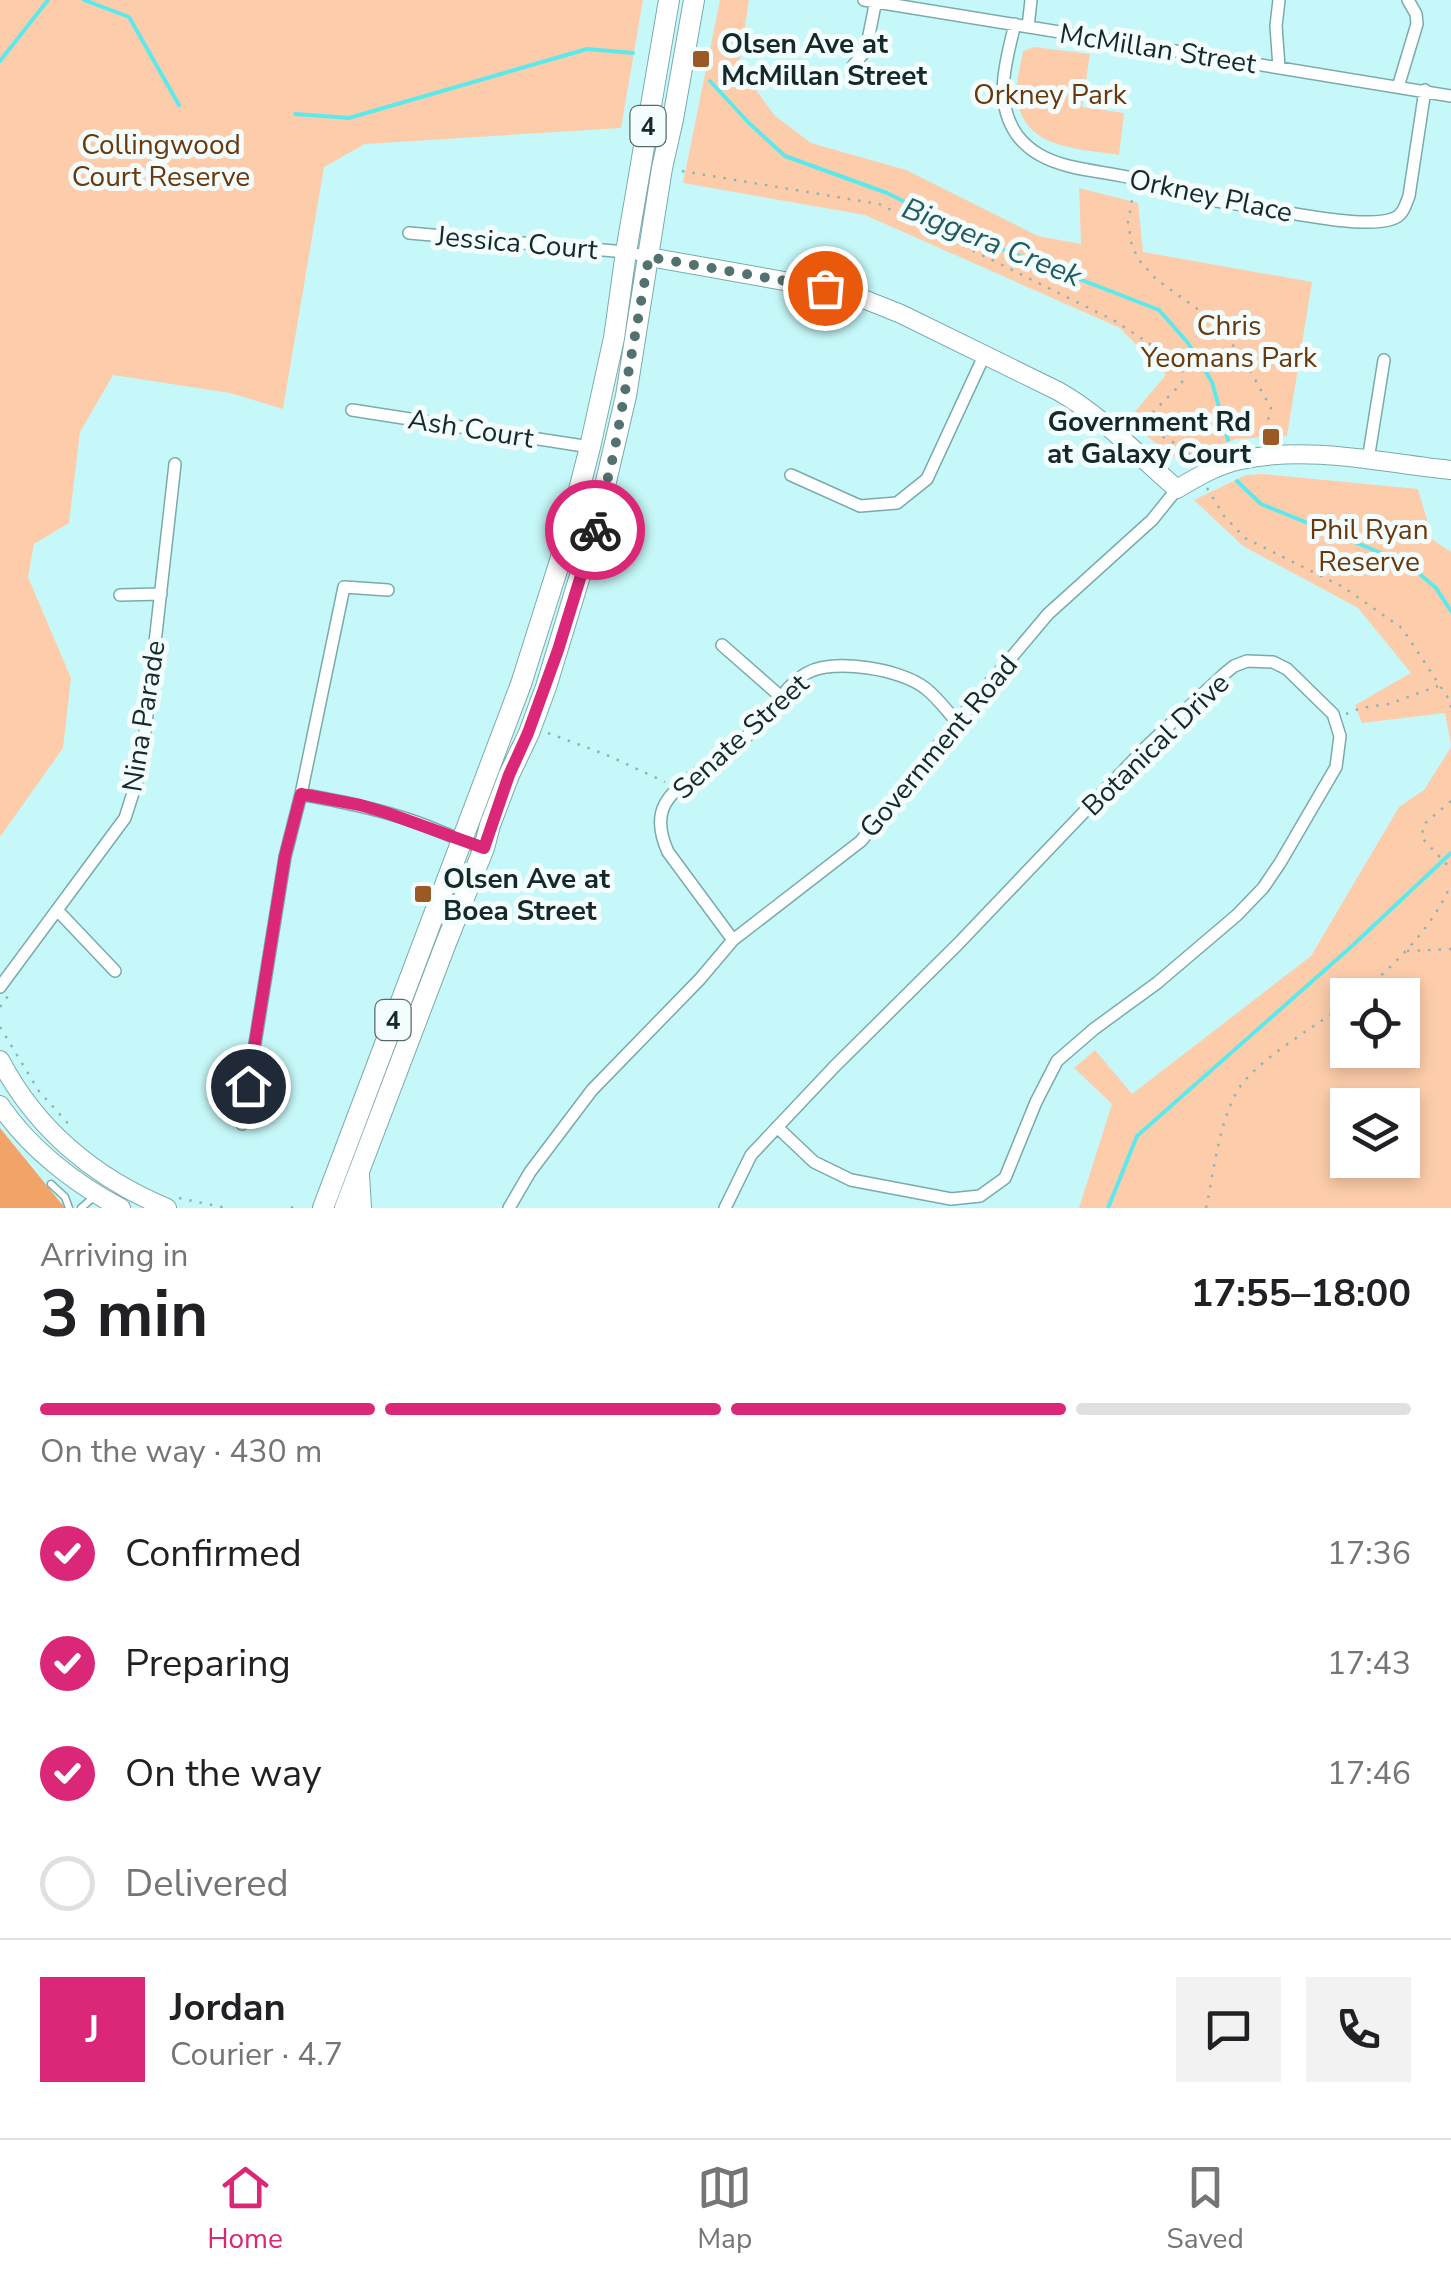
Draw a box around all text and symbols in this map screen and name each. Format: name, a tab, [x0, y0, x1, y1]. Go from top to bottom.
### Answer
street label: McMillan Street	[1057, 15, 1259, 83]
place label: Olsen Ave at McMillan Street	[721, 25, 927, 95]
marker: Olsen Ave at McMillan Street	[690, 48, 712, 70]
park label: Orkney Park	[973, 76, 1128, 114]
road number: 4	[630, 106, 666, 146]
park label: Collingwood Court Reserve	[72, 126, 250, 196]
street label: Orkney Place	[1126, 160, 1296, 232]
water label: Biggera Creek	[896, 188, 1089, 297]
street label: Jessica Court	[434, 217, 599, 269]
pin	[783, 246, 868, 331]
icon: bag	[798, 261, 853, 316]
park label: Chris Yeomans Park	[1140, 307, 1318, 377]
street label: Ash Court	[405, 400, 536, 458]
place label: Government Rd at Galaxy Court	[1047, 403, 1251, 473]
marker: Government Rd at Galaxy Court	[1260, 426, 1282, 448]
courier	[545, 480, 645, 580]
icon: bike	[568, 503, 623, 558]
park label: Phil Ryan Reserve	[1309, 511, 1429, 581]
street label: Nina Parade	[113, 638, 175, 795]
street label: Government Road	[851, 647, 1026, 846]
street label: Senate Street	[664, 665, 817, 808]
street label: Botanical Drive	[1074, 665, 1238, 825]
place label: Olsen Ave at Boea Street	[443, 860, 610, 930]
marker: Olsen Ave at Boea Street	[412, 883, 434, 905]
map controls	[1330, 978, 1420, 1178]
button: locate	[1330, 978, 1420, 1068]
road number: 4	[376, 1000, 410, 1040]
pin	[206, 1044, 291, 1129]
icon: home	[221, 1059, 276, 1114]
button: layers	[1330, 1088, 1420, 1178]
text: Arriving in	[40, 1234, 188, 1277]
text: 17:55–18:00	[1191, 1268, 1411, 1319]
text: 3 min	[40, 1270, 208, 1359]
text: On the way · 430 m	[40, 1430, 322, 1473]
icon: check	[40, 1526, 95, 1581]
text: Confirmed	[125, 1528, 302, 1579]
text: 17:36	[1327, 1532, 1411, 1575]
icon: check	[40, 1636, 95, 1691]
text: Preparing	[125, 1638, 291, 1689]
text: 17:43	[1327, 1642, 1411, 1685]
icon: check	[40, 1746, 95, 1801]
text: On the way	[125, 1748, 321, 1799]
text: 17:46	[1327, 1752, 1411, 1795]
text: Delivered	[125, 1858, 289, 1909]
button: chat	[1176, 1977, 1281, 2082]
button: phone	[1306, 1977, 1411, 2082]
text: Jordan	[170, 1982, 286, 2033]
text: J	[86, 2004, 99, 2055]
text: Courier · 4.7	[170, 2033, 343, 2076]
tab: Home	[207, 2160, 283, 2258]
tab: Map	[697, 2160, 752, 2258]
tab: Saved	[1166, 2160, 1244, 2258]

